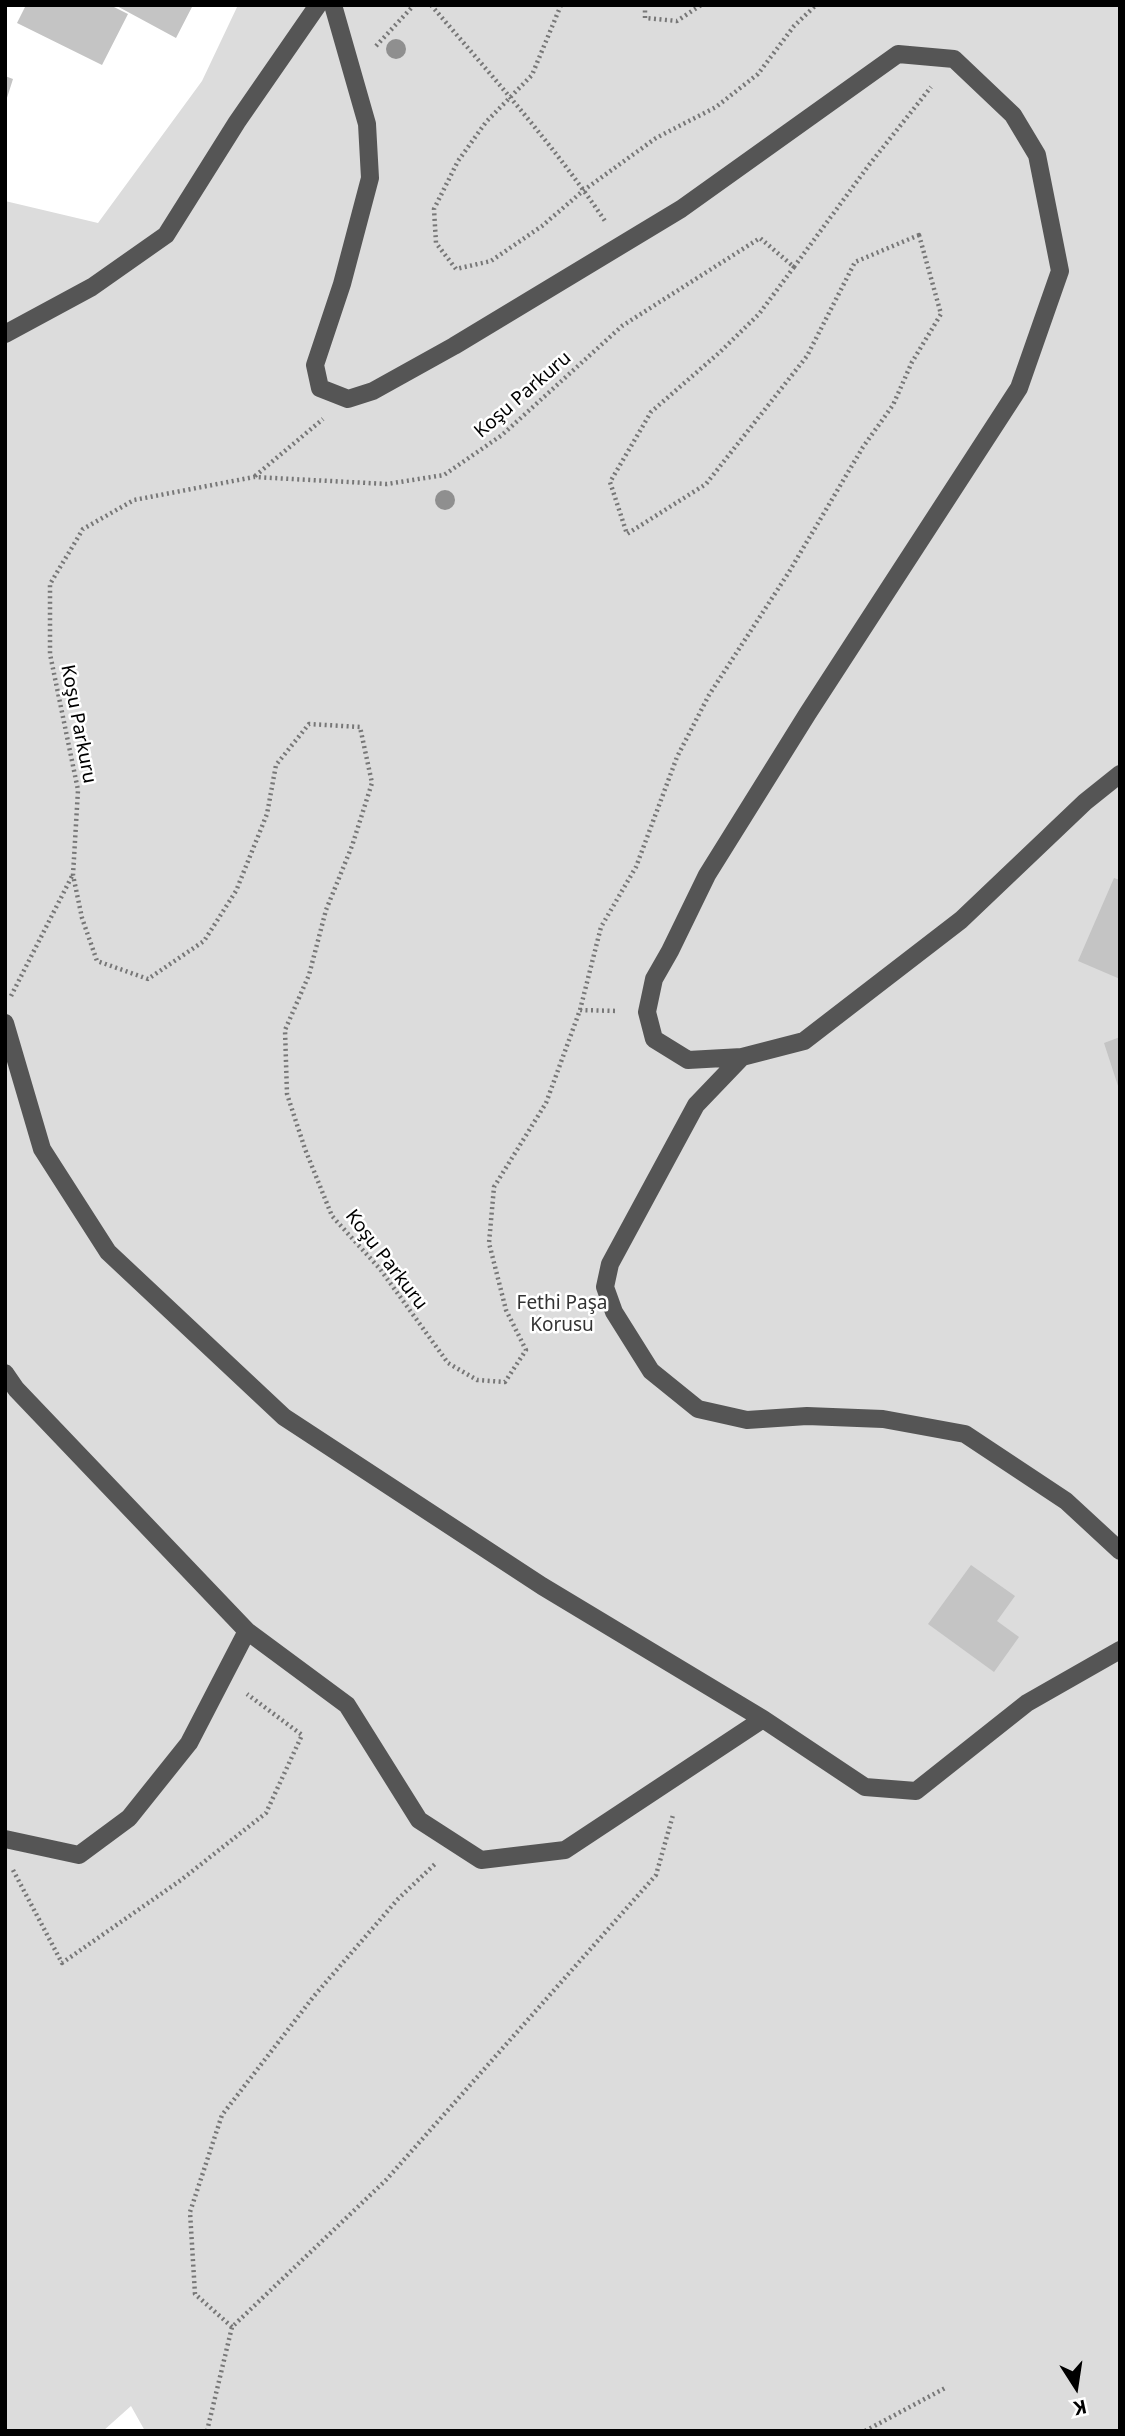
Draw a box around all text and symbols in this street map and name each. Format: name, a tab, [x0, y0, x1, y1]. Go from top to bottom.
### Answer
street label: Koşu Parkuru	[470, 347, 576, 443]
street label: Koşu Parkuru	[55, 663, 101, 785]
street label: Koşu Parkuru	[340, 1205, 432, 1315]
park label: Fethi Paşa Korusu	[517, 1293, 607, 1337]
north arrow	[1041, 2352, 1111, 2422]
text: K	[1071, 2394, 1089, 2422]

